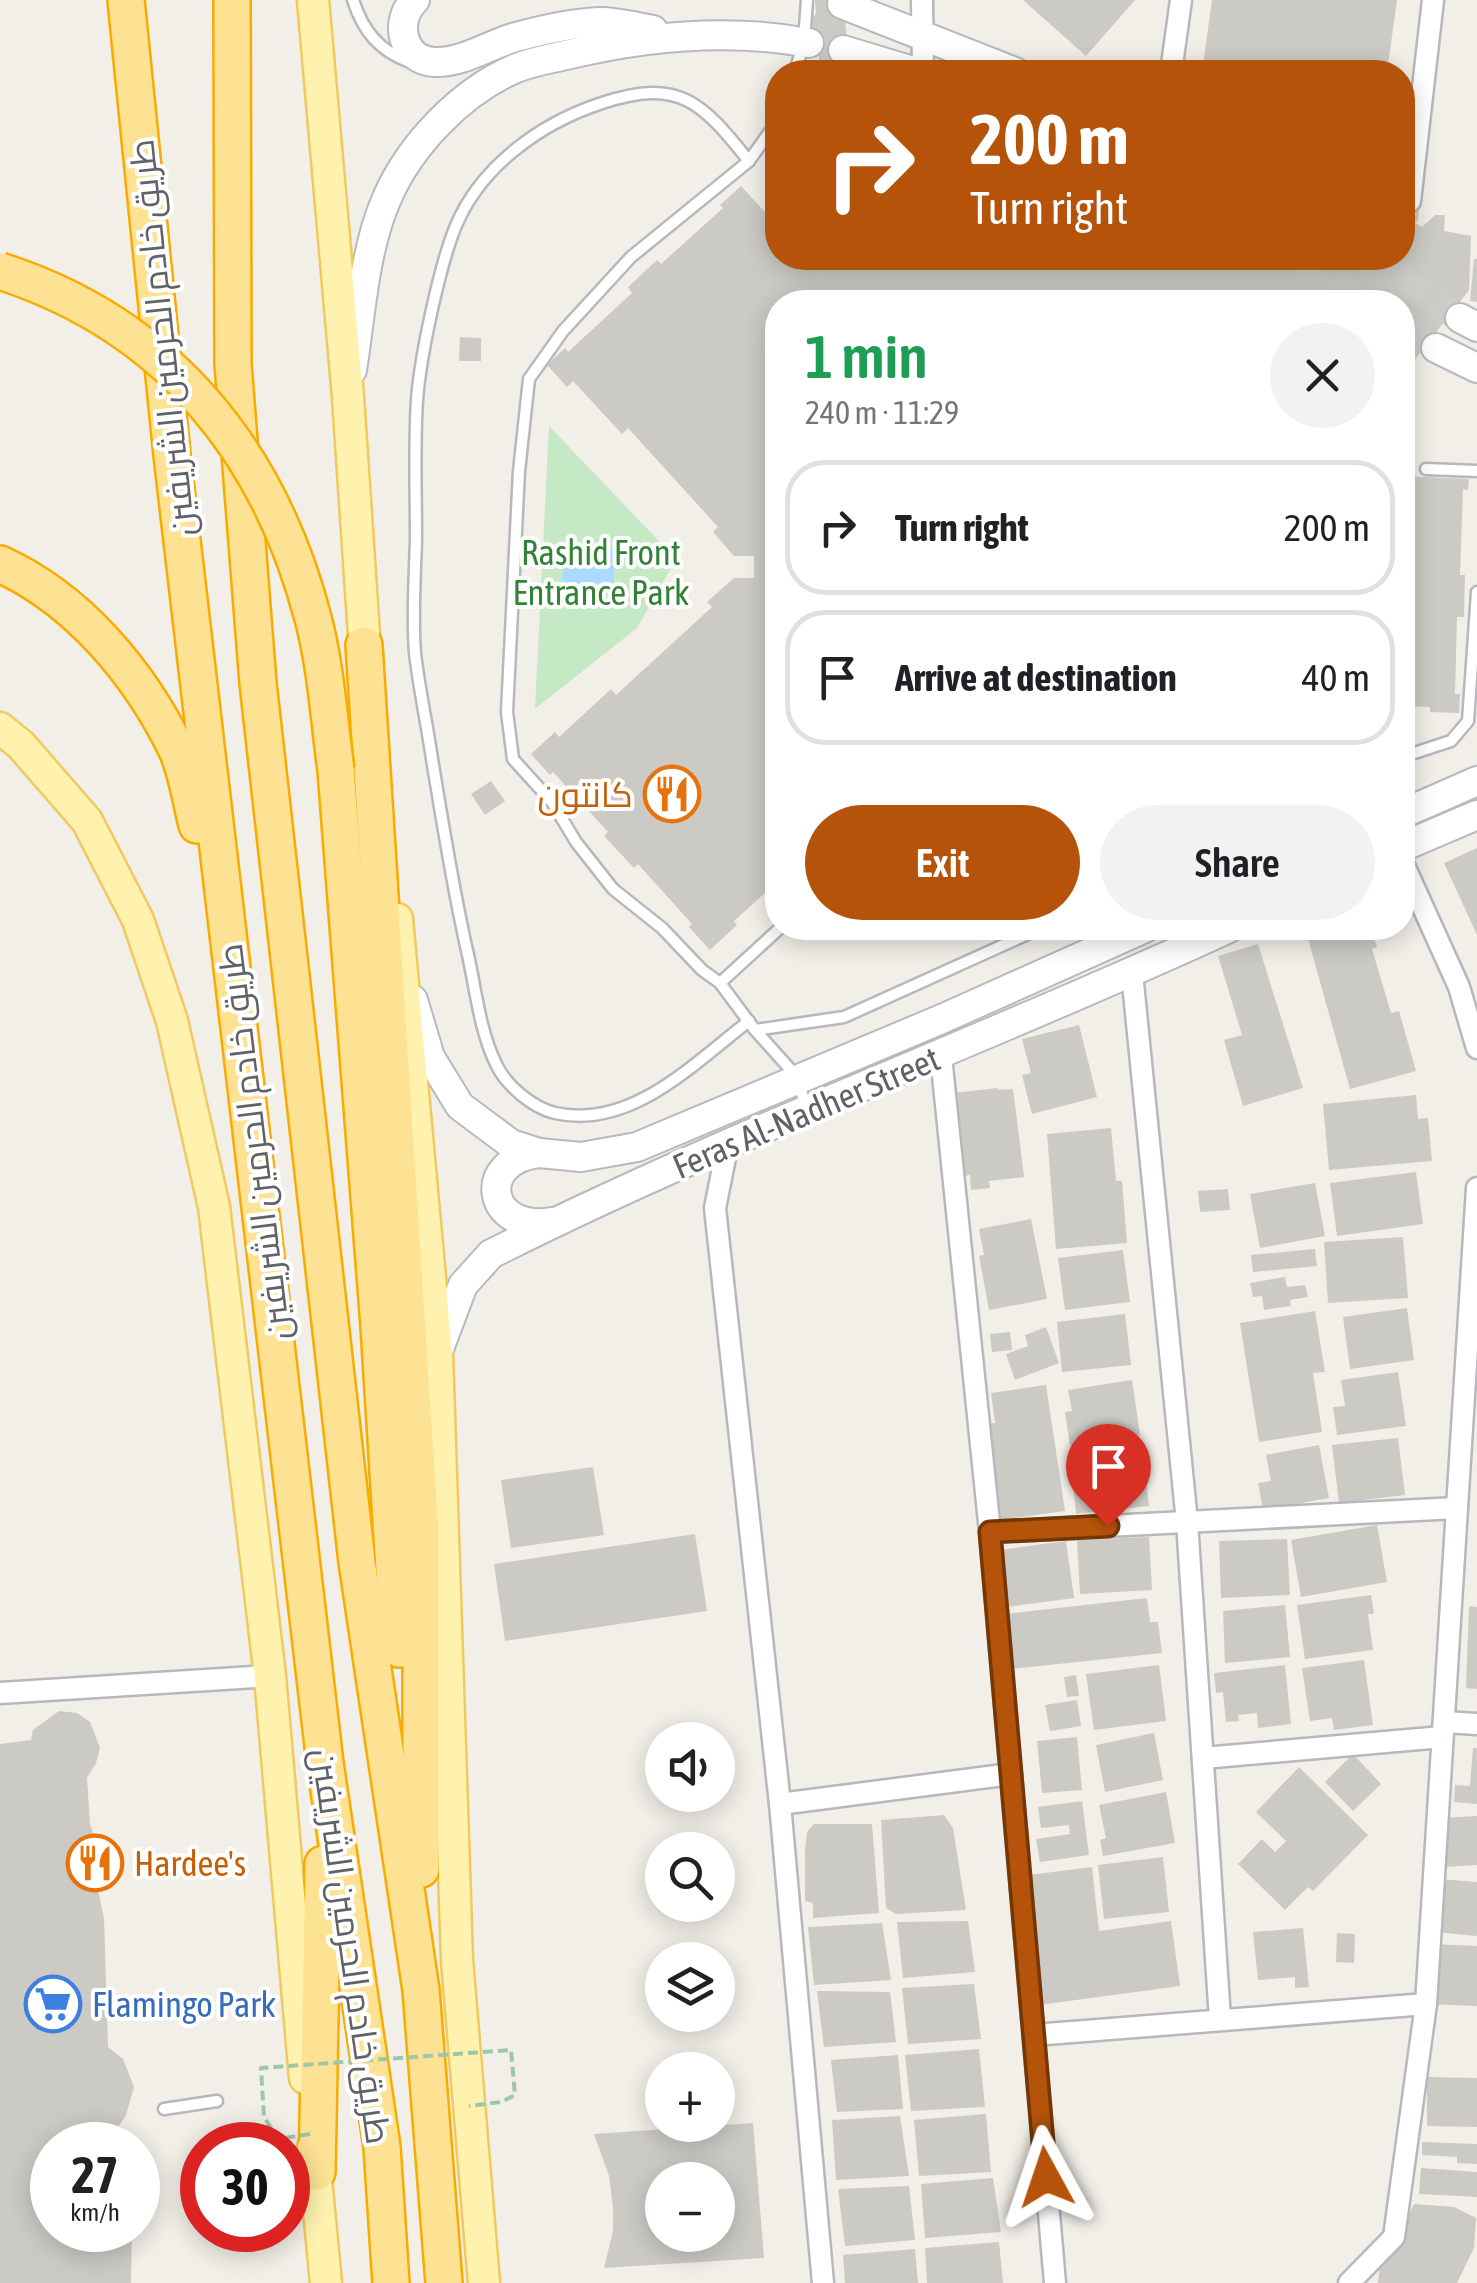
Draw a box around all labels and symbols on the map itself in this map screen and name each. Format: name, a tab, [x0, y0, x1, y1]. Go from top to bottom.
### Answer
street label: طريق خادم الحرمين الشريفين	[120, 137, 207, 539]
park label: Rashid Front Entrance Park	[513, 532, 689, 612]
restaurant icon: كانتون	[642, 764, 702, 824]
place label: كانتون	[538, 774, 633, 816]
street label: طريق خادم الحرمين الشريفين	[209, 941, 302, 1343]
street label: Feras Al-Nadher Street	[667, 1038, 945, 1186]
pin	[1066, 1424, 1151, 1527]
street label: طريق خادم الحرمين الشريفين	[299, 1746, 400, 2147]
restaurant icon: Hardee's	[65, 1833, 125, 1893]
place label: Hardee's	[134, 1843, 246, 1883]
supermarket icon: Flamingo Park	[23, 1974, 83, 2034]
place label: Flamingo Park	[92, 1984, 276, 2024]
speed limit sign: 30	[180, 2122, 310, 2252]
position arrow	[994, 2125, 1098, 2229]

